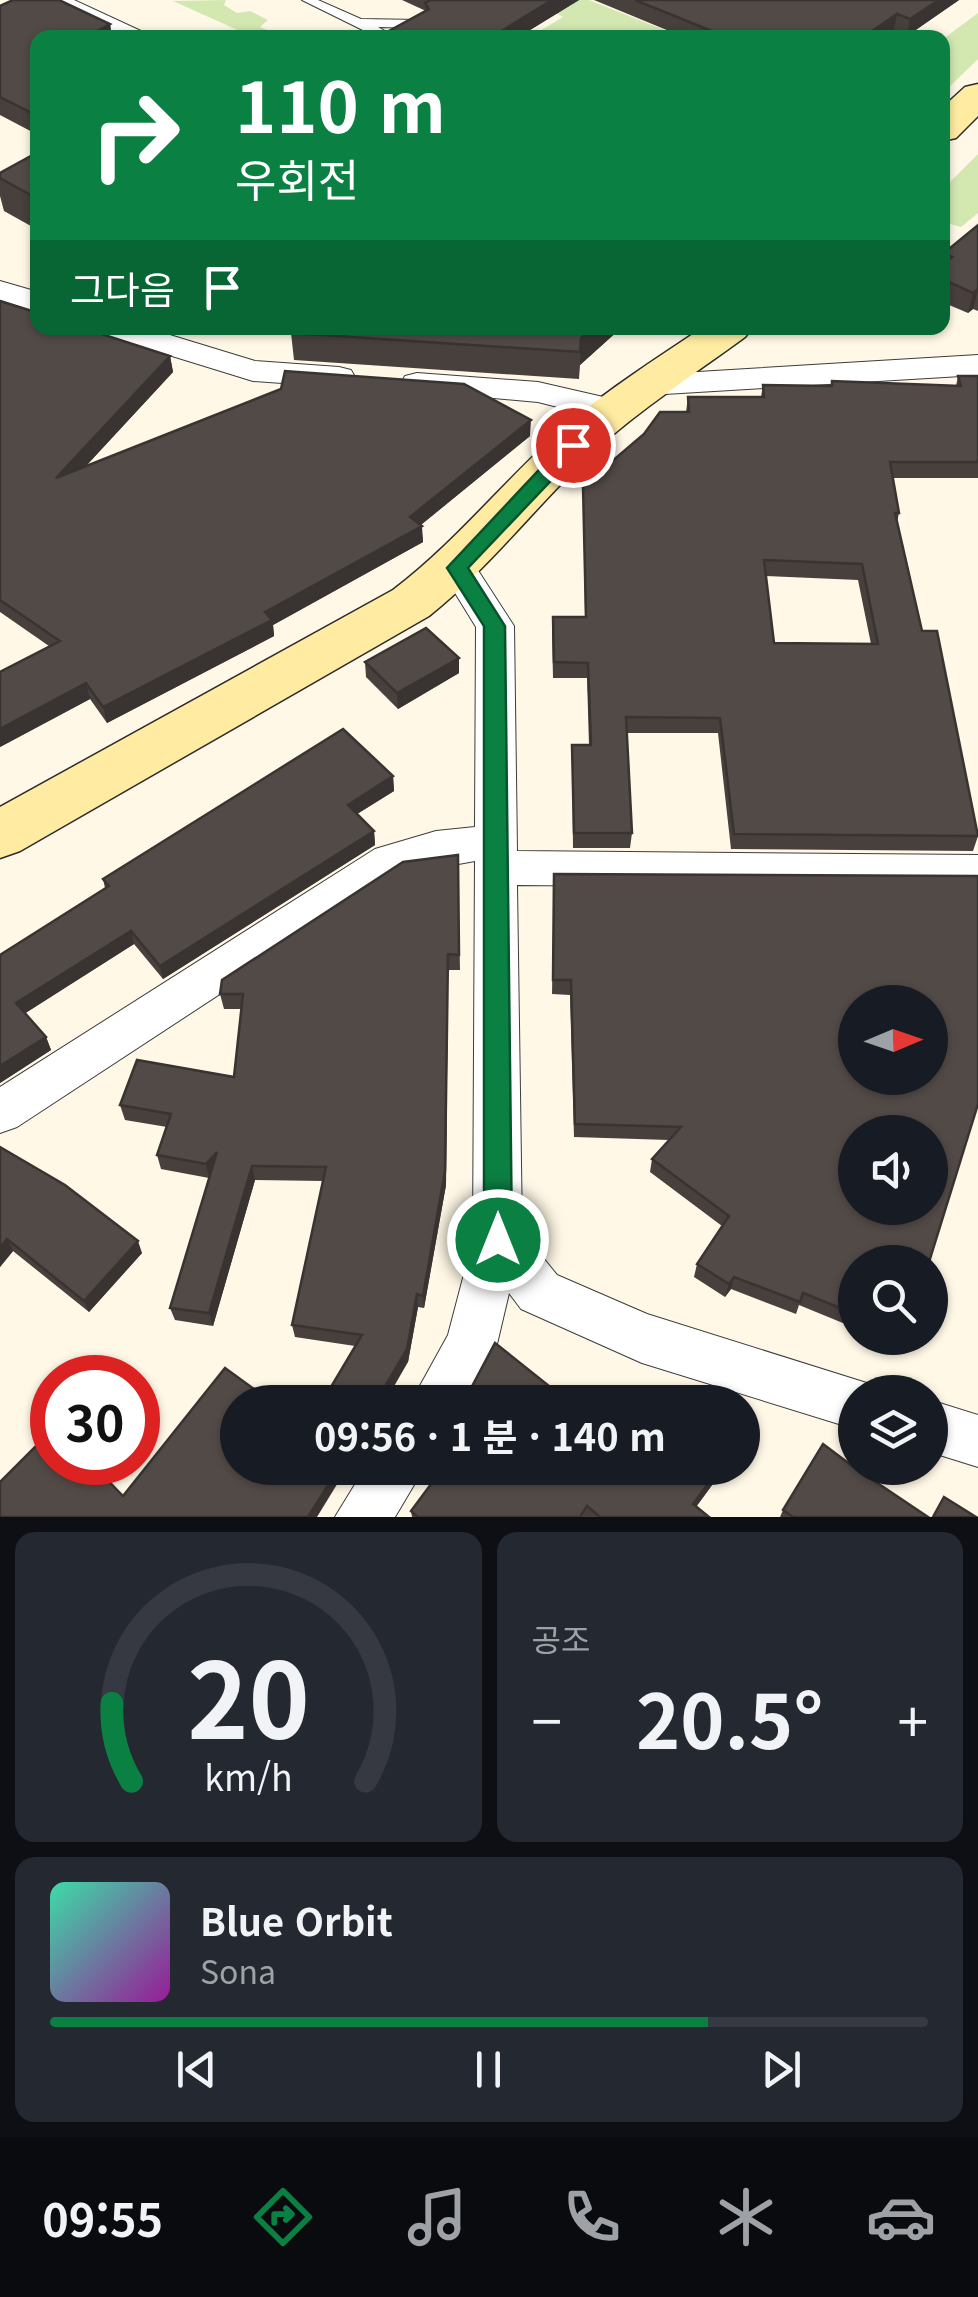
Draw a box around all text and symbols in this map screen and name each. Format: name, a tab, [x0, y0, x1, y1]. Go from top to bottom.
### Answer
text: 110 m	[235, 52, 446, 153]
icon: right	[70, 70, 200, 200]
text: 우회전	[235, 145, 359, 210]
text: 그다음	[70, 260, 175, 315]
icon: arrive	[195, 260, 250, 315]
pin	[531, 403, 616, 488]
icon: arrive	[546, 418, 601, 473]
north arrow	[838, 985, 948, 1095]
map controls	[838, 985, 948, 1485]
button: sound	[838, 1115, 948, 1225]
position arrow	[446, 1188, 550, 1292]
button: search	[838, 1245, 948, 1355]
speed limit sign: 30	[30, 1355, 160, 1485]
button: layers	[838, 1375, 948, 1485]
text: 09:56 · 1 분 · 140 m	[314, 1407, 666, 1462]
text: 공조	[532, 1615, 590, 1661]
text: 20	[187, 1618, 310, 1769]
text: 20.5°	[636, 1662, 824, 1771]
text: −	[532, 1678, 562, 1758]
text: +	[897, 1678, 928, 1758]
text: km/h	[204, 1750, 293, 1801]
text: Blue Orbit	[200, 1892, 393, 1947]
text: Sona	[200, 1947, 276, 1993]
icon: previous	[169, 2042, 224, 2097]
icon: pause	[461, 2042, 516, 2097]
icon: next	[754, 2042, 809, 2097]
icon: directions	[248, 2182, 318, 2252]
icon: music	[402, 2182, 472, 2252]
icon: phone	[557, 2182, 627, 2252]
icon: climate	[711, 2182, 781, 2252]
icon: car	[866, 2182, 936, 2252]
text: 09:55	[42, 2185, 163, 2250]

